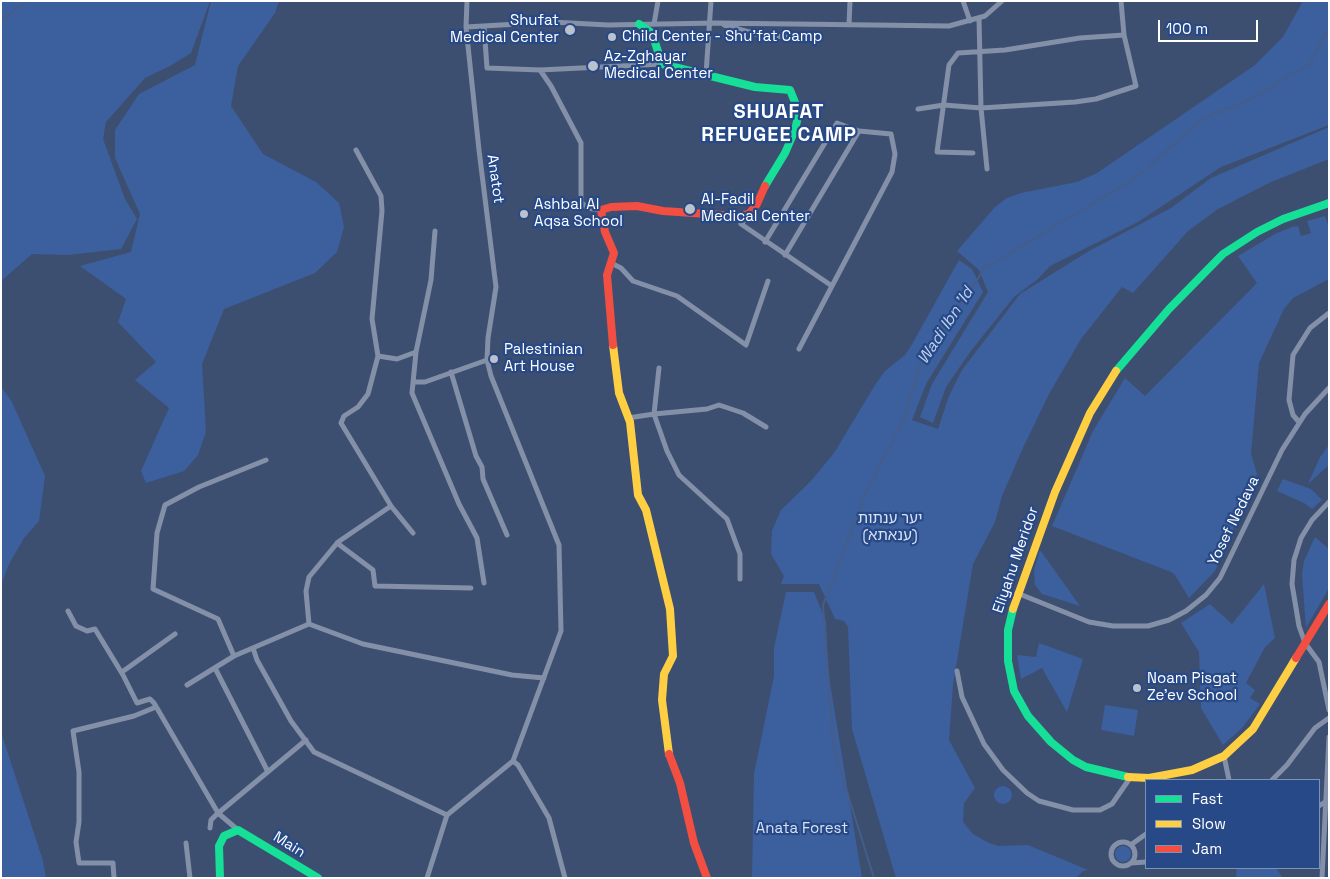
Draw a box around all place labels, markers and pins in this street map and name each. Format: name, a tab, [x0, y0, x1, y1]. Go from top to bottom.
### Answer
place label: Shufat Medical Center	[450, 12, 559, 47]
marker: Shufat Medical Center	[563, 23, 577, 37]
place label: Child Center - Shu'fat Camp	[622, 28, 822, 46]
marker: Child Center - Shu'fat Camp	[606, 31, 618, 43]
place label: Az-Zghayar Medical Center	[604, 48, 713, 83]
marker: Az-Zghayar Medical Center	[586, 59, 600, 73]
place label: Al-Fadil Medical Center	[701, 191, 810, 226]
place label: Ashbal Al Aqsa School	[534, 196, 623, 231]
marker: Al-Fadil Medical Center	[683, 202, 697, 216]
marker: Ashbal Al Aqsa School	[518, 208, 530, 220]
place label: Palestinian Art House	[504, 341, 583, 376]
marker: Palestinian Art House	[488, 353, 500, 365]
place label: Noam Pisgat Ze'ev School	[1147, 670, 1237, 705]
marker: Noam Pisgat Ze'ev School	[1131, 682, 1143, 694]

